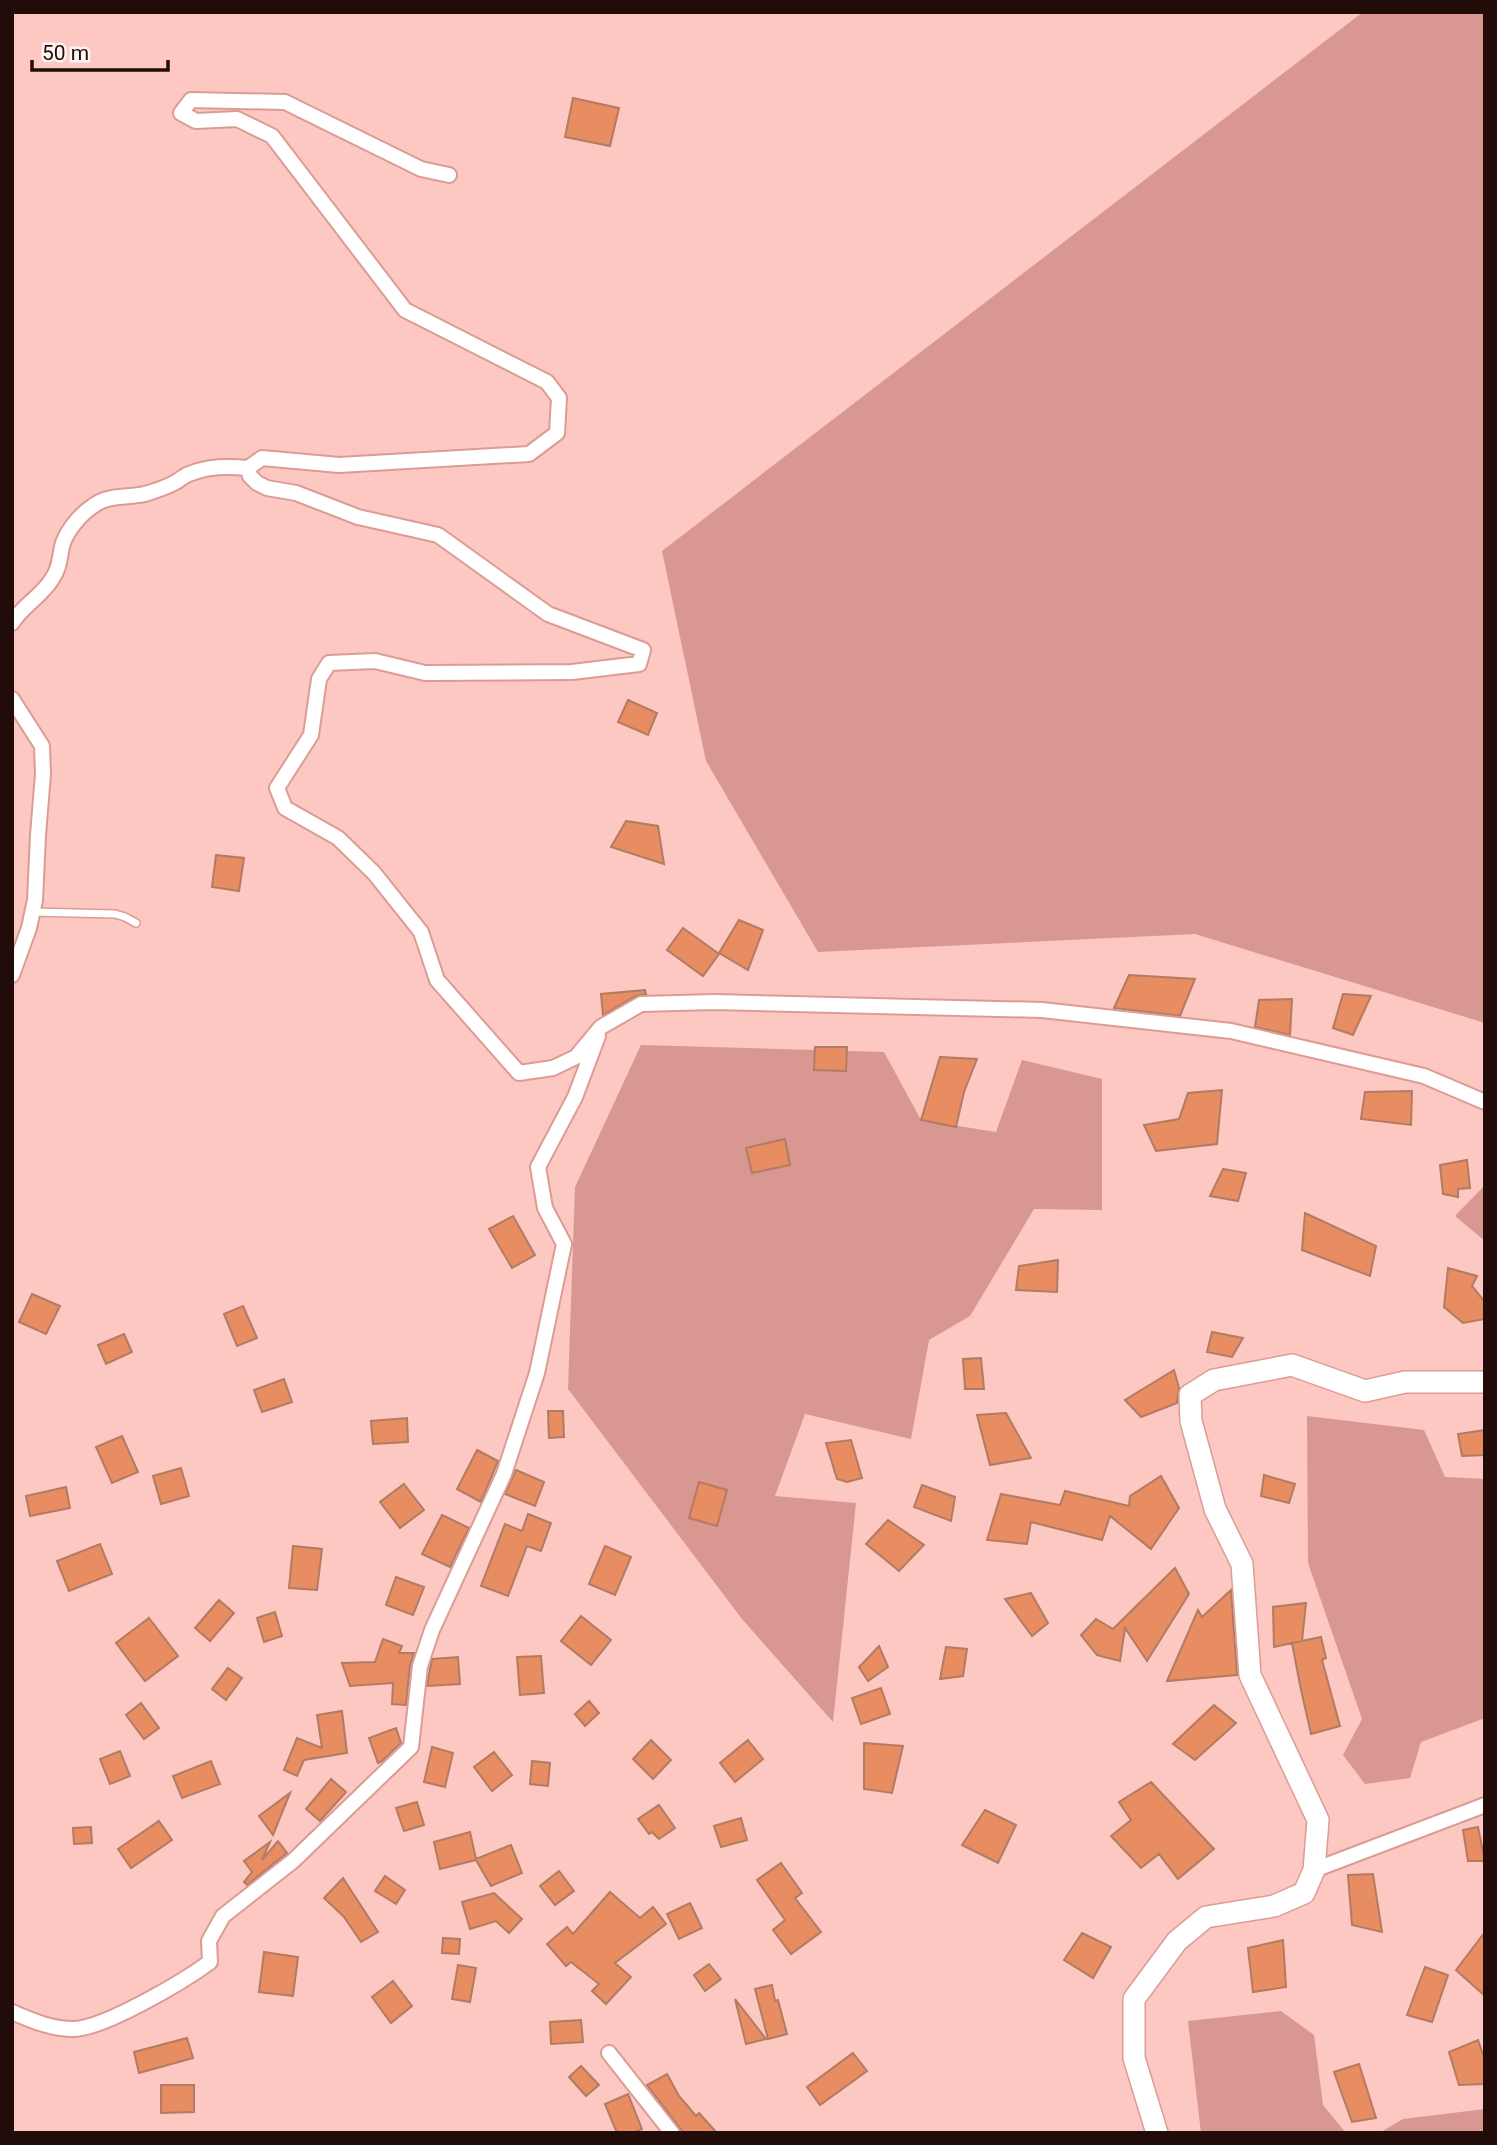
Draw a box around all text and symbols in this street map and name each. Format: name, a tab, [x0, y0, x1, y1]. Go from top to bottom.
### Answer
scale bar	[32, 28, 168, 72]
text: 50 m	[42, 41, 89, 65]

